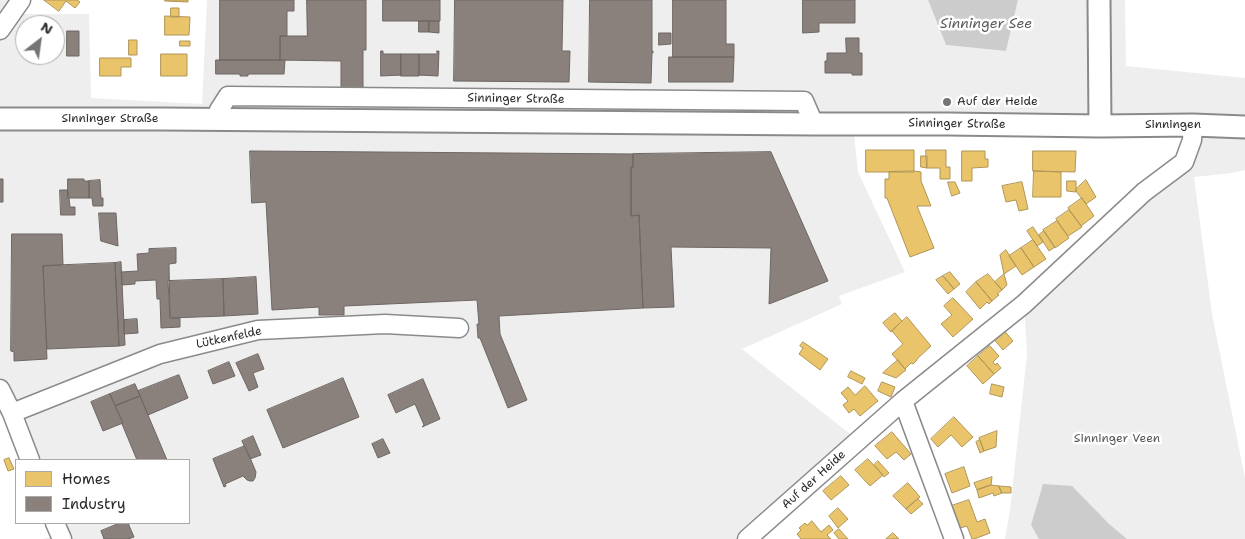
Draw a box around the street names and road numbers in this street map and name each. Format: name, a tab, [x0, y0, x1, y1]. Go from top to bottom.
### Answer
street label: Sinninger Straße	[467, 91, 565, 107]
street label: Sinninger Straße	[61, 112, 159, 126]
street label: Sinninger Straße	[908, 116, 1006, 132]
street label: Sinningen	[1145, 118, 1201, 132]
street label: Lütkenfelde	[195, 324, 263, 352]
street label: Auf der Heide	[779, 448, 849, 512]

